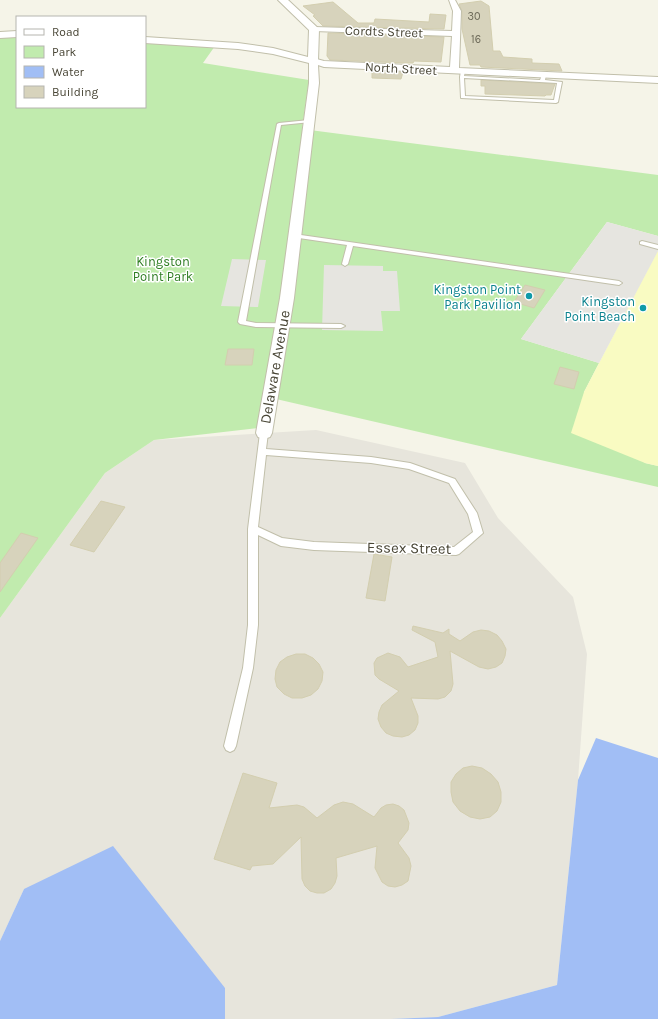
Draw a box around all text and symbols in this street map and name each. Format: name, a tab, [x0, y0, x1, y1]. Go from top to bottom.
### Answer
house number: 30	[467, 10, 481, 23]
legend	[16, 16, 146, 108]
street label: Cordts Street	[345, 23, 423, 40]
text: Road	[52, 25, 80, 39]
house number: 16	[471, 33, 481, 46]
text: Park	[52, 45, 77, 59]
street label: North Street	[365, 59, 438, 78]
text: Water	[52, 65, 85, 79]
text: Building	[52, 85, 99, 99]
park label: Kingston Point Park	[133, 254, 193, 284]
place label: Kingston Point Park Pavilion	[433, 282, 521, 312]
marker: Kingston Point Park Pavilion	[524, 291, 534, 301]
place label: Kingston Point Beach	[565, 294, 635, 324]
marker: Kingston Point Beach	[638, 303, 648, 313]
street label: Delaware Avenue	[256, 309, 294, 425]
street label: Essex Street	[367, 538, 452, 558]

